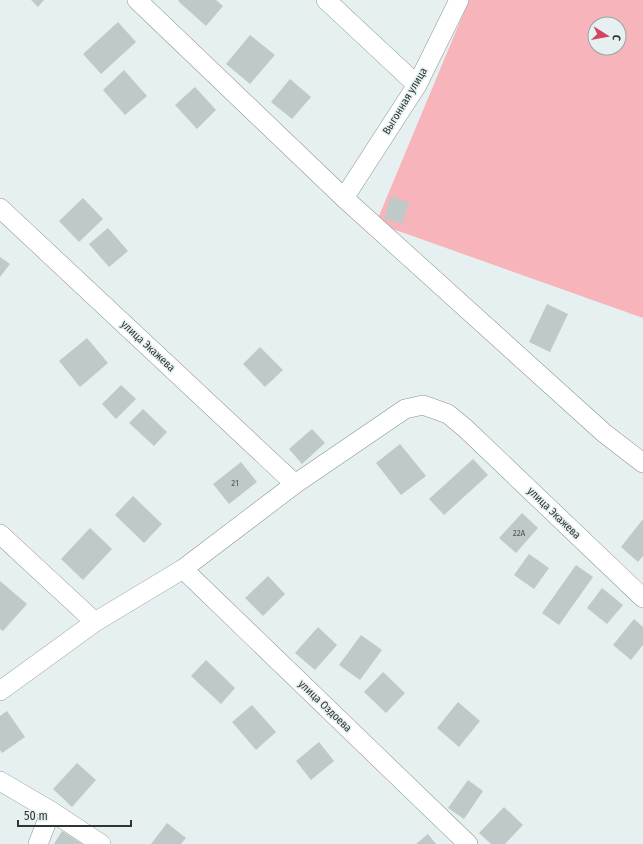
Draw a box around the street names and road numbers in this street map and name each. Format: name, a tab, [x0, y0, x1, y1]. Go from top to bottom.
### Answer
street label: Выгонная улица	[380, 65, 430, 137]
street label: улица Экажева	[118, 318, 178, 374]
street label: улица Экажева	[525, 484, 583, 542]
street label: улица Оздоева	[296, 677, 354, 735]

